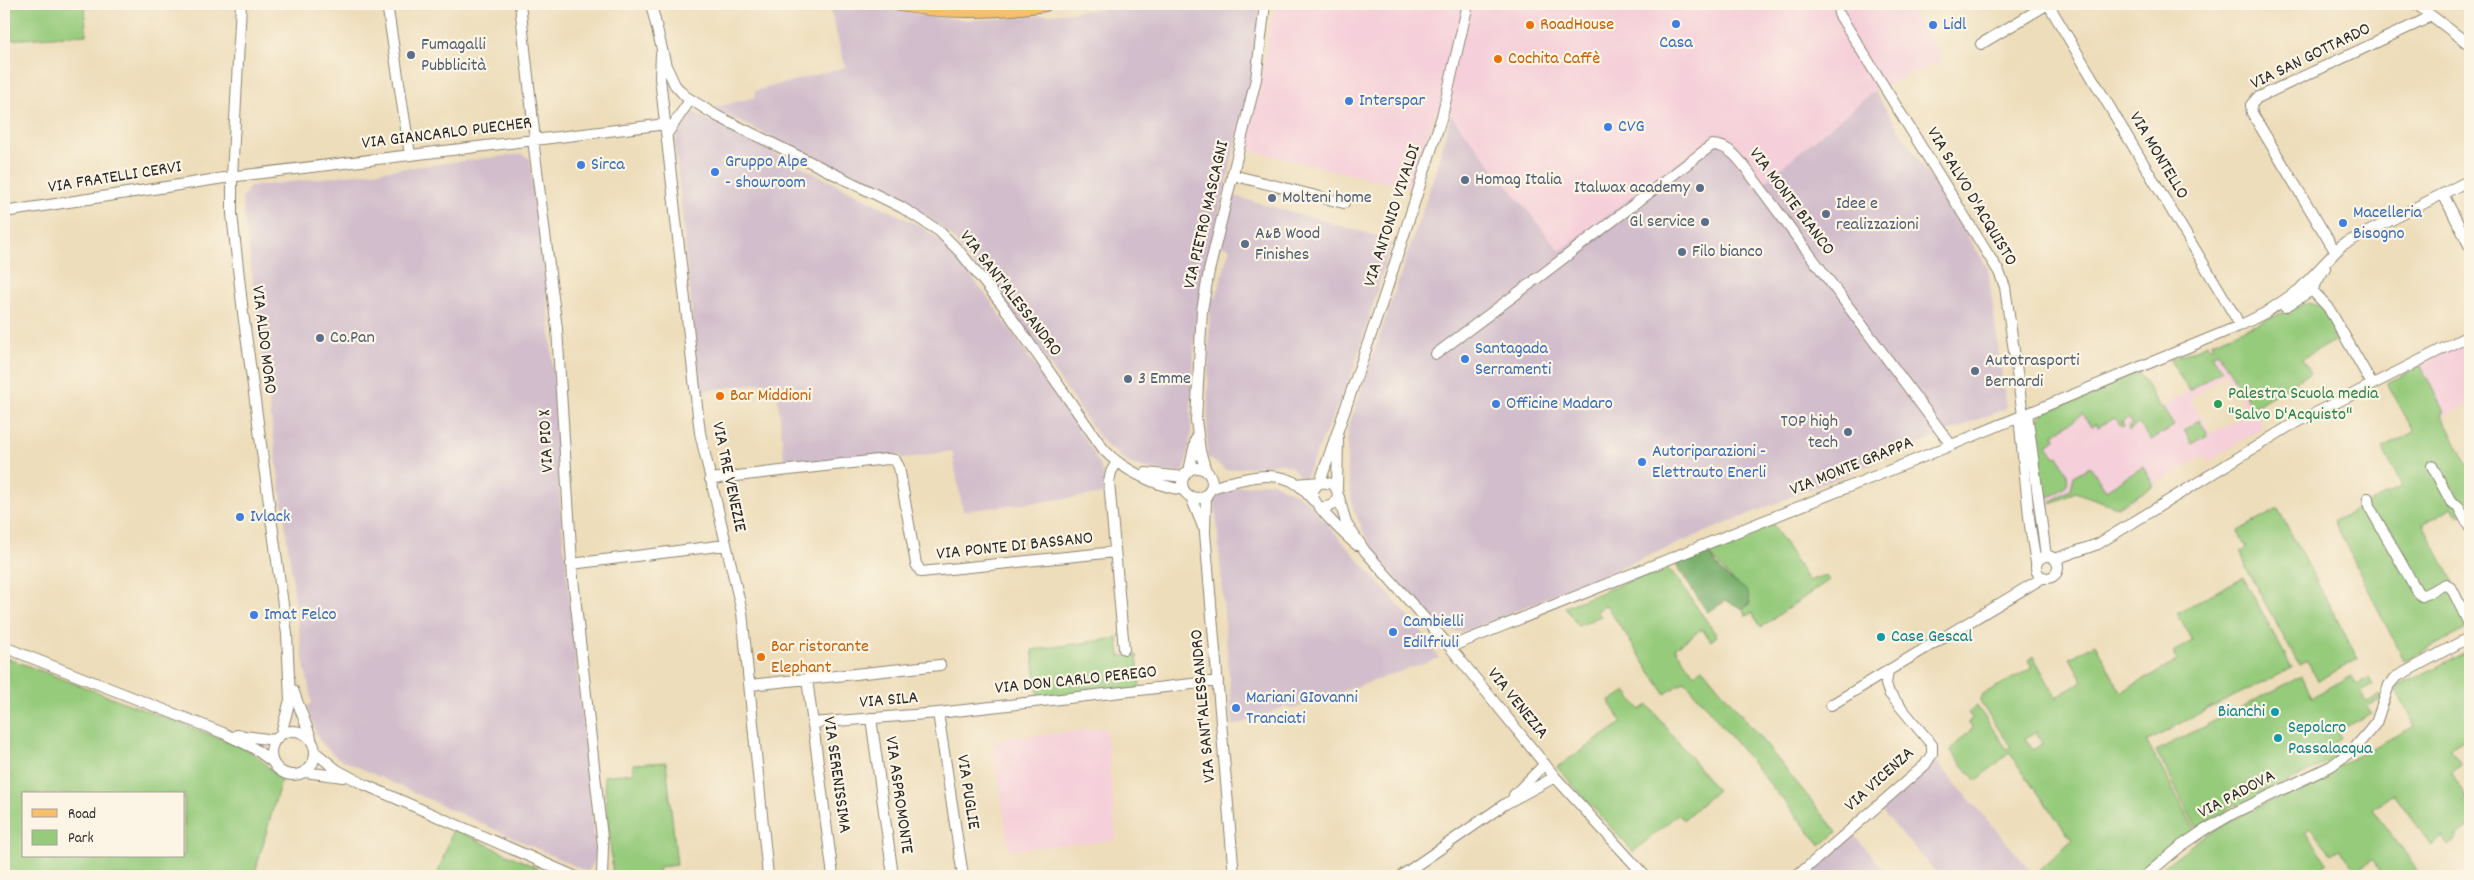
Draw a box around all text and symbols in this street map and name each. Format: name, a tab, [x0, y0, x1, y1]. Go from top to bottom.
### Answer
place label: RoadHouse	[1540, 13, 1614, 38]
place label: Lidl	[1943, 13, 1967, 38]
street label: VIA SAN GOTTARDO	[2247, 17, 2375, 97]
marker: Casa	[1670, 18, 1682, 30]
marker: RoadHouse	[1524, 19, 1536, 31]
marker: Lidl	[1927, 19, 1939, 31]
place label: Casa	[1659, 31, 1693, 56]
place label: Fumagalli Pubblicità	[421, 33, 486, 79]
place label: Cochita Caffè	[1508, 47, 1600, 72]
marker: Fumagalli Pubblicità	[405, 49, 417, 61]
marker: Cochita Caffè	[1492, 53, 1504, 65]
place label: Interspar	[1359, 89, 1425, 114]
marker: Interspar	[1343, 95, 1355, 107]
street label: VIA MONTELLO	[2122, 107, 2194, 205]
street label: VIA GIANCARLO PUECHER	[361, 111, 533, 157]
place label: CVG	[1618, 115, 1645, 140]
marker: CVG	[1602, 121, 1614, 133]
street label: VIA SALVO D'ACQUISTO	[1920, 123, 2022, 271]
street label: VIA PIETRO MASCAGNI	[1178, 138, 1236, 291]
street label: VIA ANTONIO VIVALDI	[1358, 141, 1428, 290]
street label: VIA MONTE BIANCO	[1742, 143, 1840, 261]
place label: Gruppo Alpe - showroom	[725, 150, 808, 196]
place label: Sirca	[591, 153, 625, 178]
street label: VIA FRATELLI CERVI	[47, 155, 184, 201]
marker: Sirca	[575, 159, 587, 171]
marker: Gruppo Alpe - showroom	[709, 166, 721, 178]
place label: Homag Italia	[1475, 168, 1562, 193]
marker: Homag Italia	[1459, 174, 1471, 186]
place label: Italwax academy	[1574, 176, 1691, 201]
marker: Italwax academy	[1694, 182, 1706, 194]
place label: Molteni home	[1282, 186, 1372, 211]
marker: Molteni home	[1266, 192, 1278, 204]
place label: Idee e realizzazioni	[1836, 192, 1919, 238]
place label: Macelleria Bisogno	[2353, 201, 2423, 247]
marker: Idee e realizzazioni	[1820, 208, 1832, 220]
place label: Gl service	[1629, 210, 1695, 235]
marker: Gl service	[1699, 216, 1711, 228]
marker: Macelleria Bisogno	[2337, 217, 2349, 229]
place label: A&B Wood Finishes	[1255, 222, 1320, 268]
street label: VIA SANT'ALESSANDRO	[953, 226, 1067, 362]
marker: A&B Wood Finishes	[1239, 238, 1251, 250]
place label: Filo bianco	[1692, 240, 1763, 265]
marker: Filo bianco	[1676, 246, 1688, 258]
street label: VIA ALDO MORO	[244, 284, 282, 396]
place label: Co.Pan	[330, 326, 375, 351]
marker: Co.Pan	[314, 332, 326, 344]
place label: Santagada Serramenti	[1475, 337, 1551, 383]
place label: Autotrasporti Bernardi	[1985, 349, 2080, 395]
marker: Santagada Serramenti	[1459, 353, 1471, 365]
marker: Autotrasporti Bernardi	[1969, 365, 1981, 377]
place label: 3 Emme	[1138, 367, 1191, 392]
marker: 3 Emme	[1122, 373, 1134, 385]
place label: Palestra Scuola media "Salvo D'Acquisto"	[2228, 382, 2379, 428]
place label: Bar Middioni	[730, 384, 811, 409]
marker: Bar Middioni	[714, 390, 726, 402]
place label: Officine Madaro	[1506, 392, 1613, 417]
marker: Officine Madaro	[1490, 398, 1502, 410]
marker: Palestra Scuola media "Salvo D'Acquisto"	[2212, 398, 2224, 410]
street label: VIA PIO X	[533, 409, 561, 473]
place label: TOP high tech	[1781, 410, 1838, 456]
street label: VIA TRE VENEZIE	[704, 420, 752, 534]
marker: TOP high tech	[1842, 426, 1854, 438]
street label: VIA MONTE GRAPPA	[1786, 431, 1918, 503]
place label: Autoriparazioni - Elettrauto Enerli	[1652, 440, 1766, 486]
marker: Autoriparazioni - Elettrauto Enerli	[1636, 456, 1648, 468]
place label: Ivlack	[250, 505, 290, 530]
marker: Ivlack	[234, 511, 246, 523]
street label: VIA PONTE DI BASSANO	[935, 526, 1095, 568]
place label: Imat Felco	[264, 603, 337, 628]
marker: Imat Felco	[248, 609, 260, 621]
place label: Cambielli Edilfriuli	[1403, 610, 1464, 656]
place label: Case Gescal	[1891, 625, 1973, 650]
marker: Cambielli Edilfriuli	[1387, 626, 1399, 638]
street label: VIA SANT'ALESSANDRO	[1185, 628, 1223, 784]
marker: Case Gescal	[1875, 631, 1887, 643]
place label: Bar ristorante Elephant	[771, 635, 869, 681]
marker: Bar ristorante Elephant	[755, 651, 767, 663]
street label: VIA DON CARLO PEREGO	[994, 660, 1158, 702]
street label: VIA VENEZIA	[1480, 663, 1554, 745]
street label: VIA SILA	[859, 686, 920, 716]
place label: Mariani GIovanni Tranciati	[1246, 686, 1358, 732]
place label: Bianchi	[2218, 700, 2265, 725]
marker: Mariani GIovanni Tranciati	[1230, 702, 1242, 714]
marker: Bianchi	[2269, 706, 2281, 718]
street label: VIA SERENISSIMA	[815, 715, 857, 835]
place label: Sepolcro Passalacqua	[2288, 716, 2373, 762]
marker: Sepolcro Passalacqua	[2272, 732, 2284, 744]
street label: VIA ASPROMONTE	[877, 735, 919, 855]
street label: VIA VICENZA	[1840, 742, 1920, 818]
street label: VIA PUGLIE	[949, 753, 985, 831]
street label: VIA PADOVA	[2194, 764, 2280, 826]
legend	[22, 792, 185, 858]
text: Road	[68, 804, 96, 826]
text: Park	[68, 828, 94, 850]

